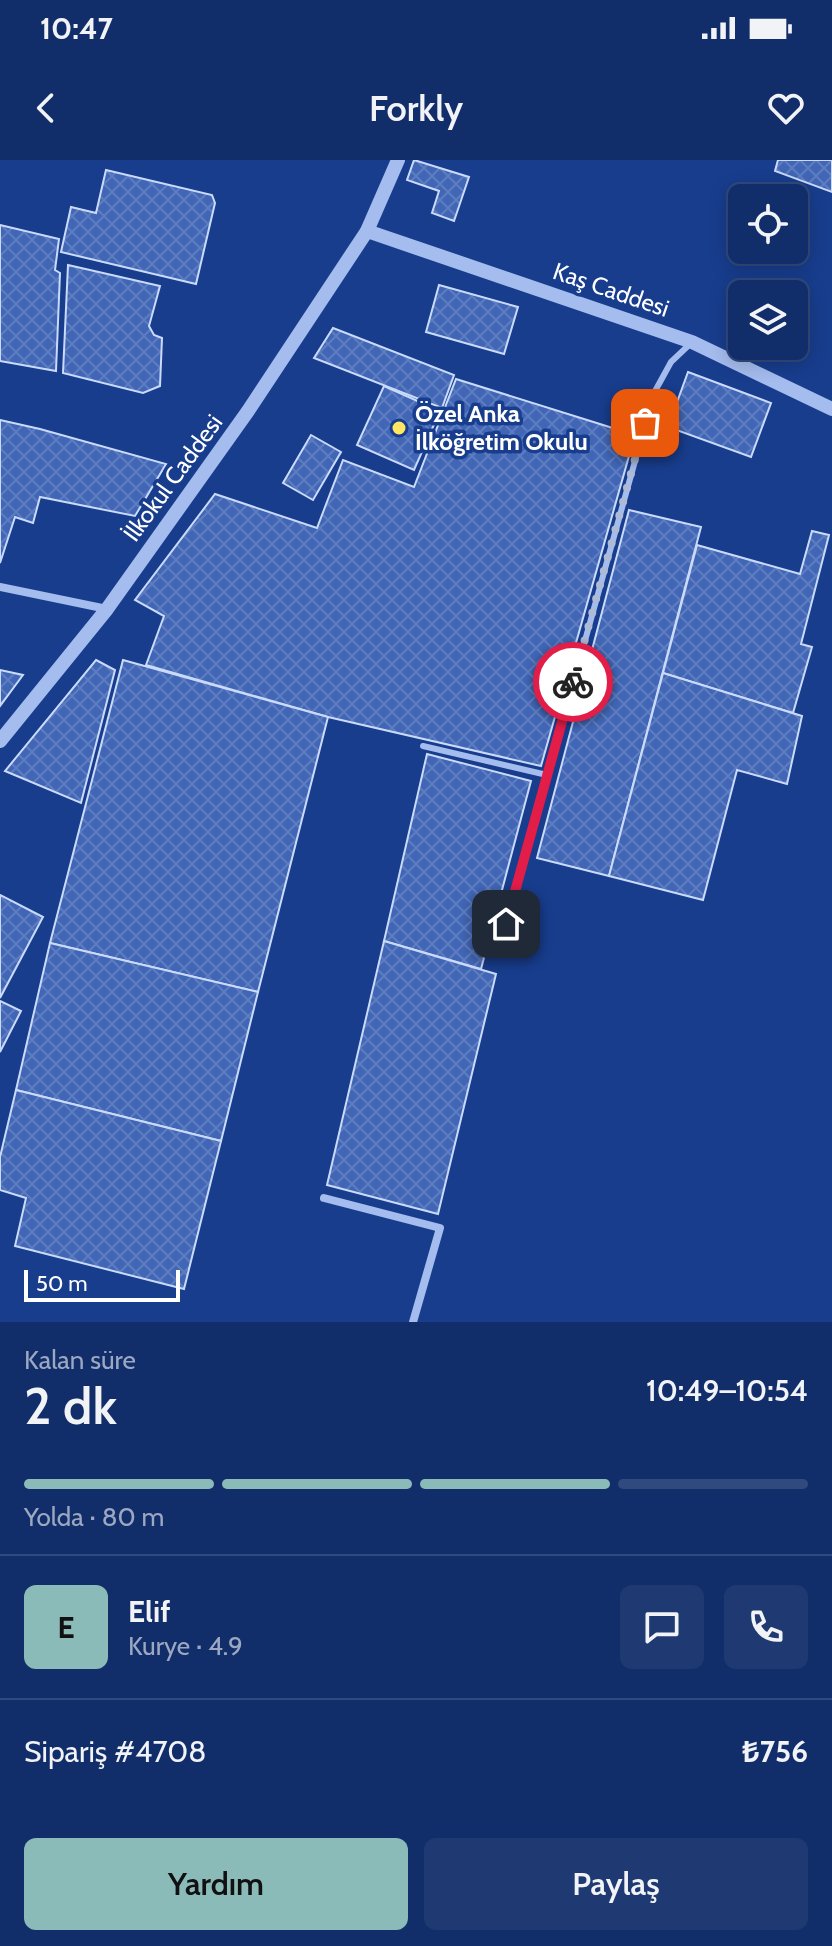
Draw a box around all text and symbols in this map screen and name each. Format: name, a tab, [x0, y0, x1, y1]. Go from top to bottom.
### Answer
text: 10:47	[40, 10, 113, 47]
icon: back	[24, 86, 68, 130]
text: Forkly	[369, 86, 463, 130]
icon: heart	[764, 86, 808, 130]
map controls	[728, 184, 808, 360]
button: locate	[728, 184, 808, 264]
street label: Kaş Caddesi	[549, 256, 673, 323]
button: layers	[728, 280, 808, 360]
pin	[611, 389, 679, 457]
place label: Özel Anka İlköğretim Okulu	[415, 399, 588, 456]
icon: bag	[623, 401, 667, 445]
street label: İlkokul Caddesi	[117, 409, 228, 547]
marker: Özel Anka İlköğretim Okulu	[390, 419, 408, 437]
courier	[533, 642, 613, 722]
icon: bike	[551, 660, 595, 704]
pin	[472, 890, 540, 958]
icon: home	[484, 902, 528, 946]
scale bar	[24, 1266, 180, 1302]
text: 50 m	[36, 1270, 88, 1297]
text: Kalan süre	[24, 1344, 136, 1376]
text: 10:49–10:54	[646, 1372, 808, 1409]
text: 2 dk	[24, 1374, 117, 1437]
text: Yolda · 80 m	[24, 1501, 164, 1533]
button: chat	[620, 1585, 704, 1669]
button: phone	[724, 1585, 808, 1669]
text: Elif	[128, 1593, 170, 1630]
text: E	[57, 1609, 75, 1646]
text: Kurye · 4.9	[128, 1630, 243, 1662]
text: Sipariş #4708	[24, 1733, 206, 1770]
text: ₺756	[742, 1733, 808, 1770]
button: Yardım	[24, 1838, 408, 1930]
button: Paylaş	[424, 1838, 808, 1930]

